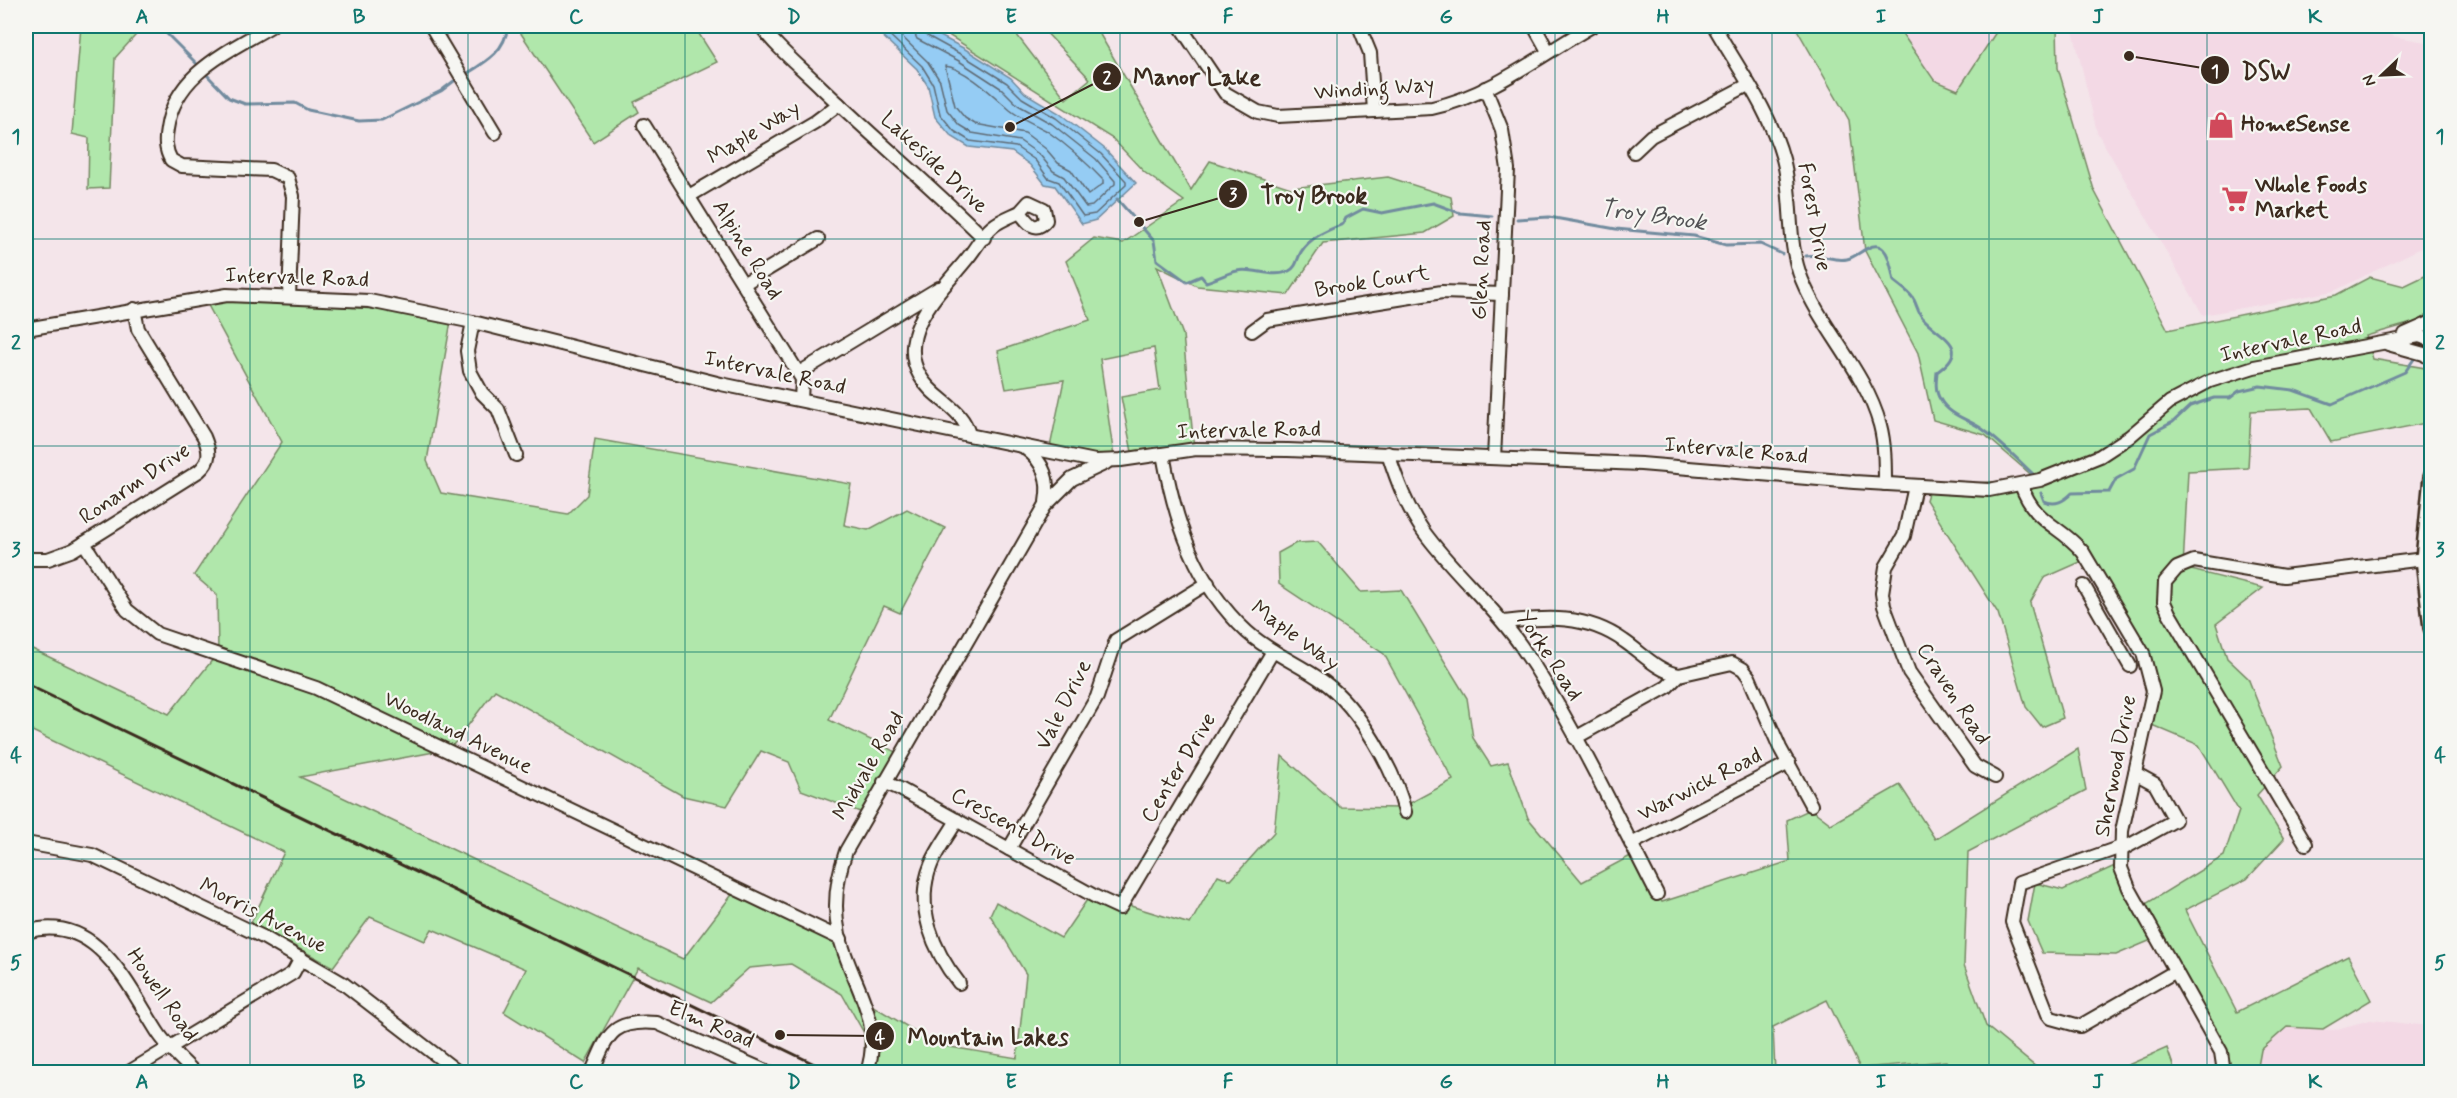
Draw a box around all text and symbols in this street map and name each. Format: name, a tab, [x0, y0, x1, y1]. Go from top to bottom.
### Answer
text: A	[135, 4, 149, 31]
text: B	[353, 4, 366, 31]
text: C	[569, 4, 584, 31]
text: D	[787, 4, 801, 31]
text: E	[1005, 4, 1017, 31]
text: F	[1223, 4, 1234, 31]
text: G	[1439, 4, 1453, 31]
text: H	[1656, 4, 1670, 31]
text: I	[1876, 4, 1886, 31]
text: J	[2092, 4, 2104, 31]
text: K	[2308, 4, 2323, 31]
north arrow	[2352, 45, 2412, 105]
callout: DSW	[2200, 49, 2303, 91]
callout: Manor Lake	[1092, 56, 1271, 98]
text: DSW	[2242, 57, 2290, 88]
text: 1	[2211, 60, 2219, 84]
text: Manor Lake	[1133, 63, 1261, 94]
text: 2	[1103, 66, 1112, 90]
street label: Winding Way	[1313, 71, 1435, 110]
text: N	[2358, 71, 2381, 89]
street label: Maple Way	[702, 94, 806, 172]
street label: Lakeside Drive	[874, 106, 994, 220]
shop icon: HomeSense	[2206, 110, 2236, 140]
place label: HomeSense	[2241, 111, 2350, 139]
text: 1	[12, 124, 20, 151]
text: 1	[2436, 124, 2444, 151]
street label: Forest Drive	[1791, 161, 1837, 273]
place label: Whole Foods Market	[2254, 172, 2367, 225]
callout: Troy Brook	[1218, 173, 1380, 215]
text: Troy Brook	[1261, 181, 1368, 212]
text: 3	[1229, 183, 1238, 207]
supermarket icon: Whole Foods Market	[2220, 184, 2250, 214]
water label: Troy Brook	[1598, 193, 1710, 239]
street label: Alpine Road	[705, 195, 789, 305]
street label: Glen Road	[1465, 219, 1499, 321]
street label: Brook Court	[1313, 259, 1431, 305]
street label: Intervale Road	[225, 261, 369, 295]
street label: Intervale Road	[2218, 312, 2364, 370]
text: 2	[11, 330, 21, 357]
text: 2	[2435, 330, 2445, 357]
street label: Intervale Road	[702, 344, 848, 402]
street label: Intervale Road	[1177, 416, 1321, 446]
street label: Intervale Road	[1663, 431, 1809, 471]
street label: Ronarm Drive	[74, 437, 196, 531]
text: 3	[11, 537, 21, 564]
text: 3	[2435, 537, 2445, 564]
street label: Maple Way	[1245, 594, 1345, 678]
street label: Yorke Road	[1509, 606, 1589, 706]
street label: Craven Road	[1910, 638, 1996, 750]
street label: Vale Drive	[1029, 655, 1099, 755]
street label: Woodland Avenue	[379, 685, 537, 781]
street label: Sherwood Drive	[2089, 693, 2143, 839]
street label: Midvale Road	[827, 707, 911, 825]
street label: Center Drive	[1135, 708, 1223, 828]
street label: Warwick Road	[1633, 742, 1767, 828]
text: 4	[10, 743, 22, 770]
text: 4	[2434, 743, 2446, 770]
street label: Crescent Drive	[946, 781, 1080, 873]
street label: Morris Avenue	[194, 872, 332, 960]
street label: Howell Road	[120, 943, 204, 1047]
text: 5	[10, 950, 22, 977]
text: 5	[2434, 950, 2446, 977]
street label: Elm Road	[664, 994, 758, 1056]
callout: Mountain Lakes	[865, 1015, 1082, 1057]
text: Mountain Lakes	[907, 1023, 1069, 1054]
text: 4	[875, 1026, 886, 1050]
text: A	[135, 1069, 149, 1096]
text: B	[353, 1069, 366, 1096]
text: C	[569, 1069, 584, 1096]
text: D	[787, 1069, 801, 1096]
text: E	[1005, 1069, 1017, 1096]
text: F	[1223, 1069, 1234, 1096]
text: G	[1439, 1069, 1453, 1096]
text: H	[1656, 1069, 1670, 1096]
text: I	[1876, 1069, 1886, 1096]
text: J	[2092, 1069, 2104, 1096]
text: K	[2308, 1069, 2323, 1096]

